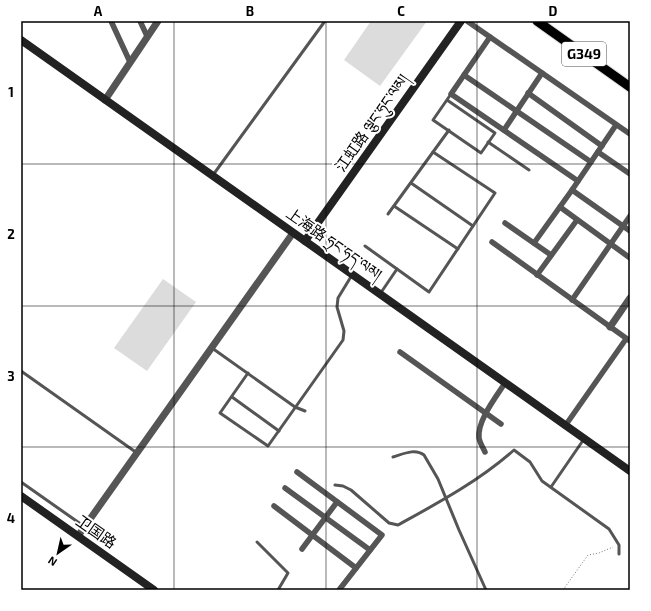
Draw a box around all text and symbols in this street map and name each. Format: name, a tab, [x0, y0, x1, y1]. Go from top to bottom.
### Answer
text: A	[94, 3, 103, 19]
text: B	[246, 3, 254, 19]
text: C	[397, 3, 405, 19]
text: D	[549, 3, 558, 19]
road number: G349	[562, 42, 606, 66]
street label: 江虹路 ལྕང་ཧུང་ལམ།	[331, 70, 416, 178]
text: 1	[8, 84, 14, 100]
street label: 上海路 ཧྲང་ཧད་ལམ།	[280, 203, 386, 287]
text: 2	[7, 226, 15, 242]
text: 3	[7, 368, 15, 384]
text: 4	[7, 510, 15, 526]
street label: 卫国路	[73, 511, 120, 551]
north arrow	[38, 533, 78, 573]
text: N	[45, 554, 59, 569]

